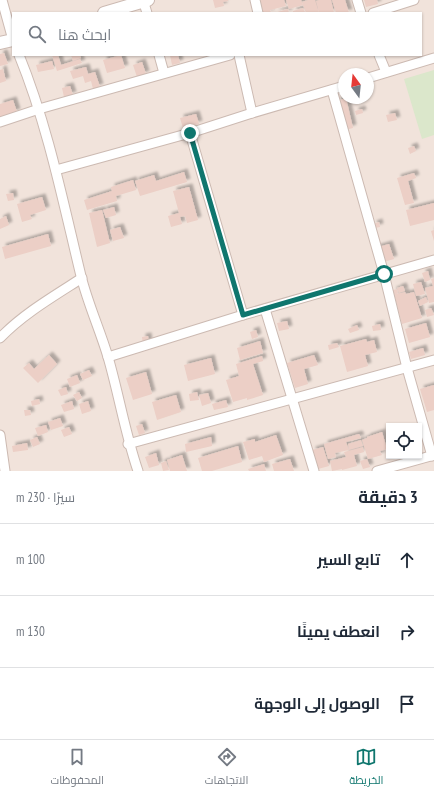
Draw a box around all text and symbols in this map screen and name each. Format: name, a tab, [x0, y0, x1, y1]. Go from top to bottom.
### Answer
search box	[12, 12, 422, 56]
icon: search	[26, 23, 48, 45]
text: ابحث هنا	[58, 25, 111, 44]
north arrow	[338, 68, 374, 104]
route end	[181, 124, 199, 142]
route start	[375, 265, 393, 283]
map controls	[386, 423, 422, 459]
button: locate	[386, 423, 422, 459]
text: 3 دقيقة	[358, 486, 418, 508]
text: سيرًا · 230 m	[16, 489, 75, 506]
icon: ahead	[396, 549, 418, 571]
text: تابع السير	[317, 550, 380, 569]
text: 100 m	[16, 551, 45, 568]
icon: right	[396, 621, 418, 643]
text: انعطف يمينًا	[297, 622, 380, 641]
text: 130 m	[16, 623, 45, 640]
icon: arrive	[396, 693, 418, 715]
text: الوصول إلى الوجهة	[254, 694, 380, 713]
tab: المحفوظات	[50, 746, 104, 790]
tab: الاتجاهات	[205, 746, 248, 790]
tab: الخريطة	[349, 746, 384, 790]

